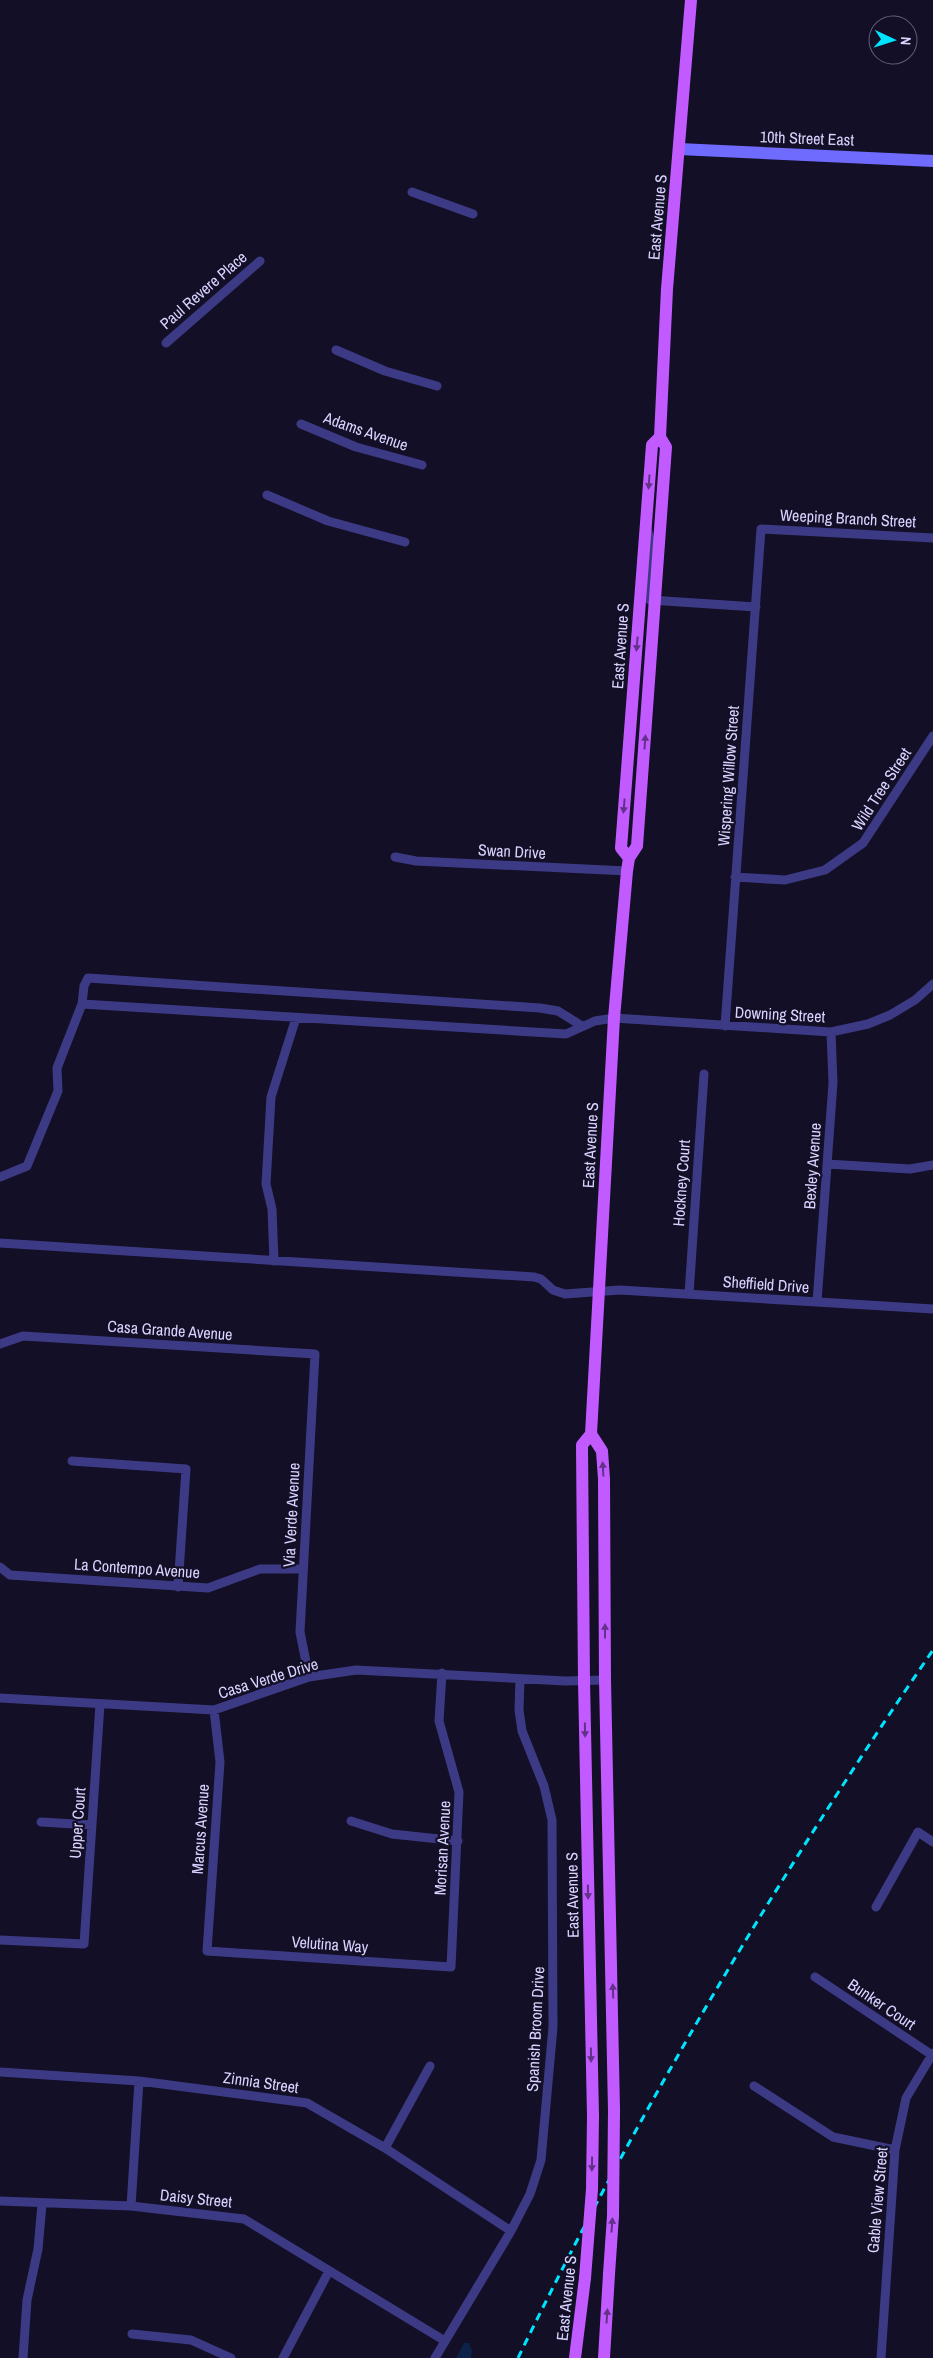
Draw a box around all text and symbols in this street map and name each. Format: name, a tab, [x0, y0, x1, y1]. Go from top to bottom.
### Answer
north arrow	[868, 15, 918, 65]
text: N	[897, 36, 915, 46]
street label: 10th Street East	[760, 125, 855, 151]
street label: East Avenue S	[642, 173, 672, 261]
street label: Paul Revere Place	[155, 246, 251, 334]
street label: Adams Avenue	[320, 406, 411, 456]
one-way arrow	[645, 475, 653, 491]
street label: Weeping Branch Street	[779, 503, 917, 533]
street label: East Avenue S	[606, 602, 634, 690]
one-way arrow	[633, 637, 641, 653]
street label: Wispering Willow Street	[712, 705, 744, 847]
one-way arrow	[641, 734, 649, 750]
street label: Wild Tree Street	[846, 743, 916, 835]
one-way arrow	[620, 799, 628, 815]
street label: Swan Drive	[478, 838, 546, 864]
street label: Downing Street	[734, 1001, 826, 1027]
street label: East Avenue S	[577, 1101, 603, 1188]
street label: Bexley Avenue	[798, 1122, 826, 1210]
street label: Hockney Court	[667, 1139, 695, 1227]
street label: Sheffield Drive	[722, 1270, 810, 1298]
street label: Casa Grande Avenue	[107, 1315, 233, 1345]
one-way arrow	[599, 1460, 607, 1476]
street label: Via Verde Avenue	[277, 1462, 305, 1568]
street label: La Contempo Avenue	[73, 1553, 201, 1583]
one-way arrow	[601, 1623, 609, 1639]
street label: Casa Verde Drive	[215, 1652, 321, 1704]
one-way arrow	[581, 1722, 589, 1738]
street label: Marcus Avenue	[186, 1783, 214, 1875]
street label: Upper Court	[64, 1786, 90, 1859]
street label: Morisan Avenue	[429, 1800, 455, 1896]
street label: East Avenue S	[560, 1852, 584, 1938]
one-way arrow	[584, 1884, 592, 1900]
street label: Velutina Way	[291, 1930, 370, 1958]
street label: Spanish Broom Drive	[521, 1966, 549, 2092]
street label: Bunker Court	[844, 1973, 920, 2035]
one-way arrow	[608, 1983, 616, 1999]
one-way arrow	[588, 2047, 596, 2063]
street label: Zinnia Street	[222, 2066, 300, 2098]
street label: Gable View Street	[861, 2146, 893, 2254]
one-way arrow	[588, 2157, 596, 2173]
street label: Daisy Street	[159, 2183, 233, 2213]
one-way arrow	[609, 2217, 617, 2233]
street label: East Avenue S	[551, 2254, 581, 2342]
one-way arrow	[603, 2308, 611, 2324]

